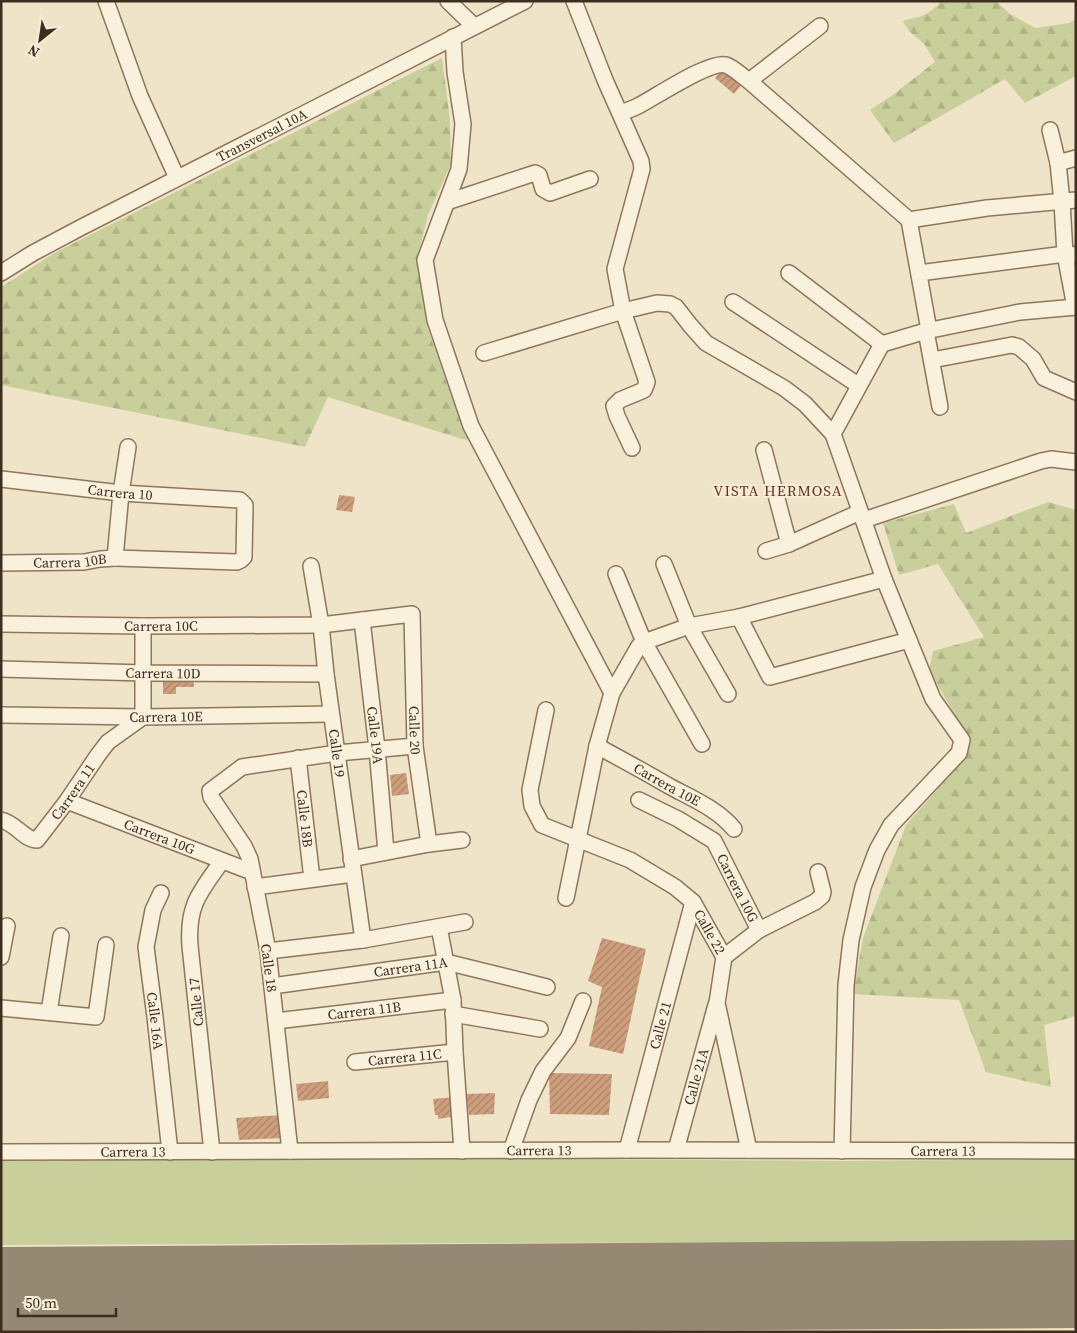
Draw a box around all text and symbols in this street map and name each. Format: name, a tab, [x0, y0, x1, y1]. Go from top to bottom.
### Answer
north arrow	[15, 15, 65, 65]
text: N	[24, 40, 43, 62]
street label: Transversal 10A	[213, 104, 311, 167]
street label: Carrera 10	[87, 479, 153, 505]
district label: VISTA HERMOSA	[713, 480, 843, 501]
street label: Carrera 10B	[33, 549, 107, 573]
street label: Carrera 10C	[124, 616, 198, 636]
street label: Carrera 10D	[125, 662, 201, 683]
street label: Calle 19A	[362, 705, 388, 766]
street label: Carrera 10E	[129, 706, 203, 727]
street label: Calle 20	[404, 706, 426, 756]
street label: Calle 19	[324, 728, 350, 779]
street label: Carrera 10E	[630, 758, 704, 811]
street label: Carrera 11	[46, 759, 100, 824]
street label: Calle 18B	[292, 789, 318, 849]
street label: Carrera 10G	[121, 814, 198, 859]
street label: Carrera 10G	[712, 850, 764, 926]
street label: Calle 22	[689, 906, 730, 958]
street label: Calle 18	[256, 942, 282, 994]
street label: Carrera 11A	[373, 952, 450, 982]
street label: Calle 17	[184, 977, 208, 1027]
street label: Calle 16A	[142, 991, 169, 1052]
street label: Carrera 11B	[327, 996, 402, 1025]
street label: Calle 21	[644, 999, 676, 1051]
street label: Carrera 11C	[367, 1043, 443, 1071]
street label: Calle 21A	[679, 1045, 714, 1107]
street label: Carrera 13	[506, 1140, 572, 1160]
street label: Carrera 13	[100, 1141, 166, 1162]
street label: Carrera 13	[910, 1141, 976, 1161]
scale bar	[18, 1286, 115, 1318]
text: 50 m	[25, 1292, 57, 1313]

